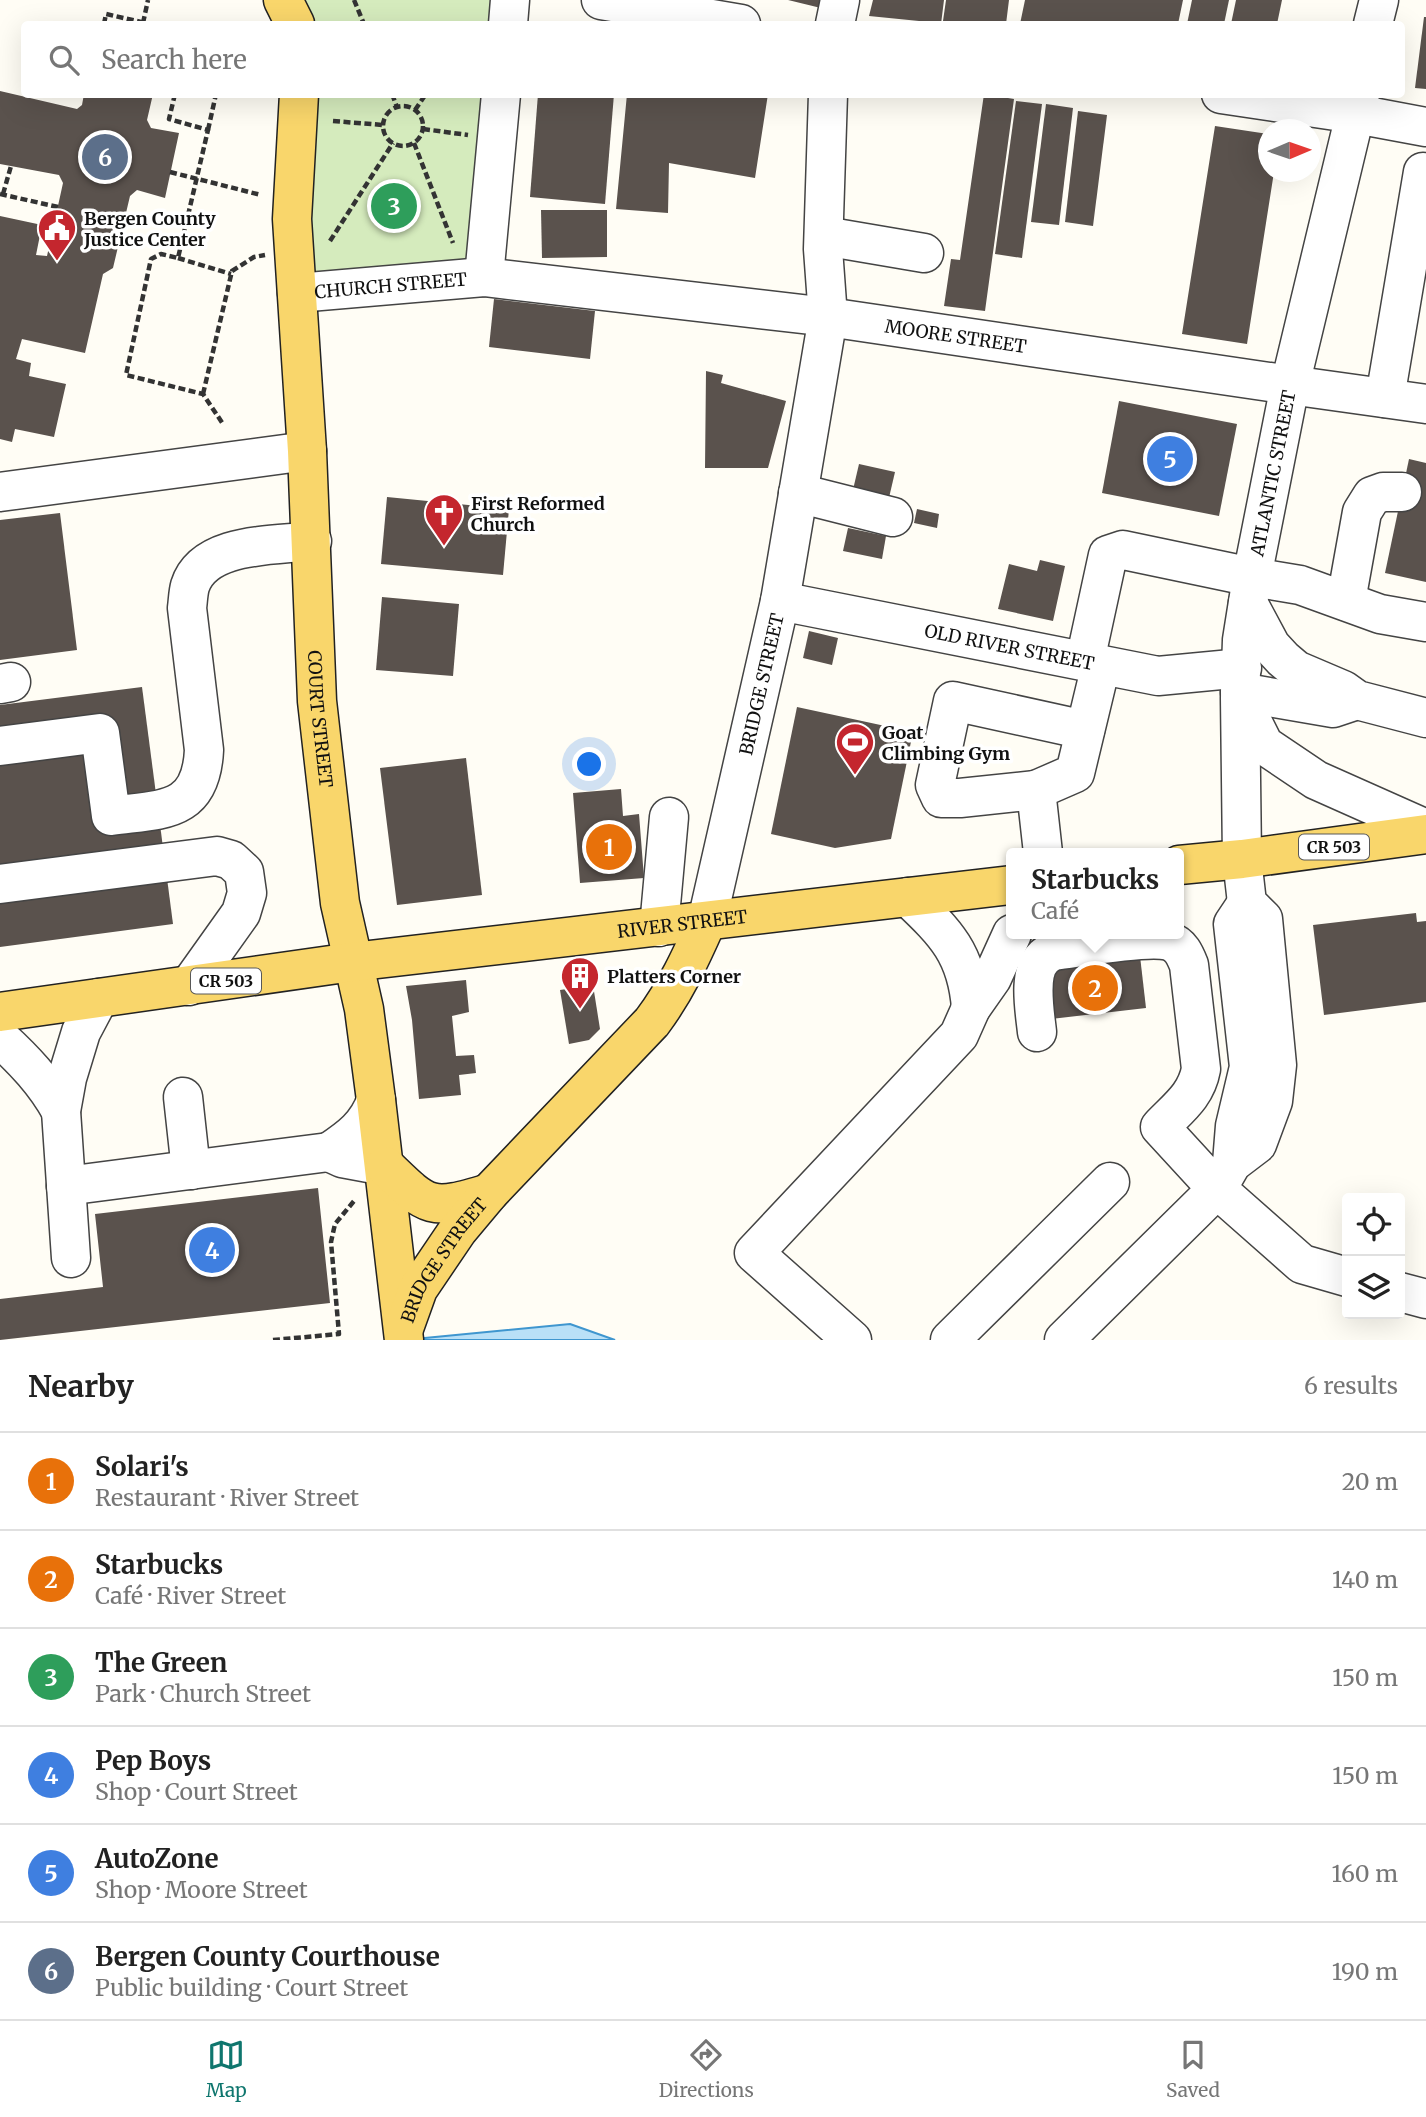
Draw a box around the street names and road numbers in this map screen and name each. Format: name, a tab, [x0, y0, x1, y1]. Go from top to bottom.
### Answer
street label: CHURCH STREET	[313, 267, 468, 303]
street label: MOORE STREET	[883, 314, 1028, 358]
street label: ATLANTIC STREET	[1245, 388, 1300, 559]
street label: BRIDGE STREET	[734, 610, 788, 757]
street label: OLD RIVER STREET	[923, 618, 1097, 675]
street label: COURT STREET	[303, 650, 338, 789]
road number: CR 503	[1299, 834, 1369, 860]
street label: RIVER STREET	[616, 904, 749, 942]
road number: CR 503	[191, 968, 261, 993]
street label: BRIDGE STREET	[395, 1193, 492, 1326]

